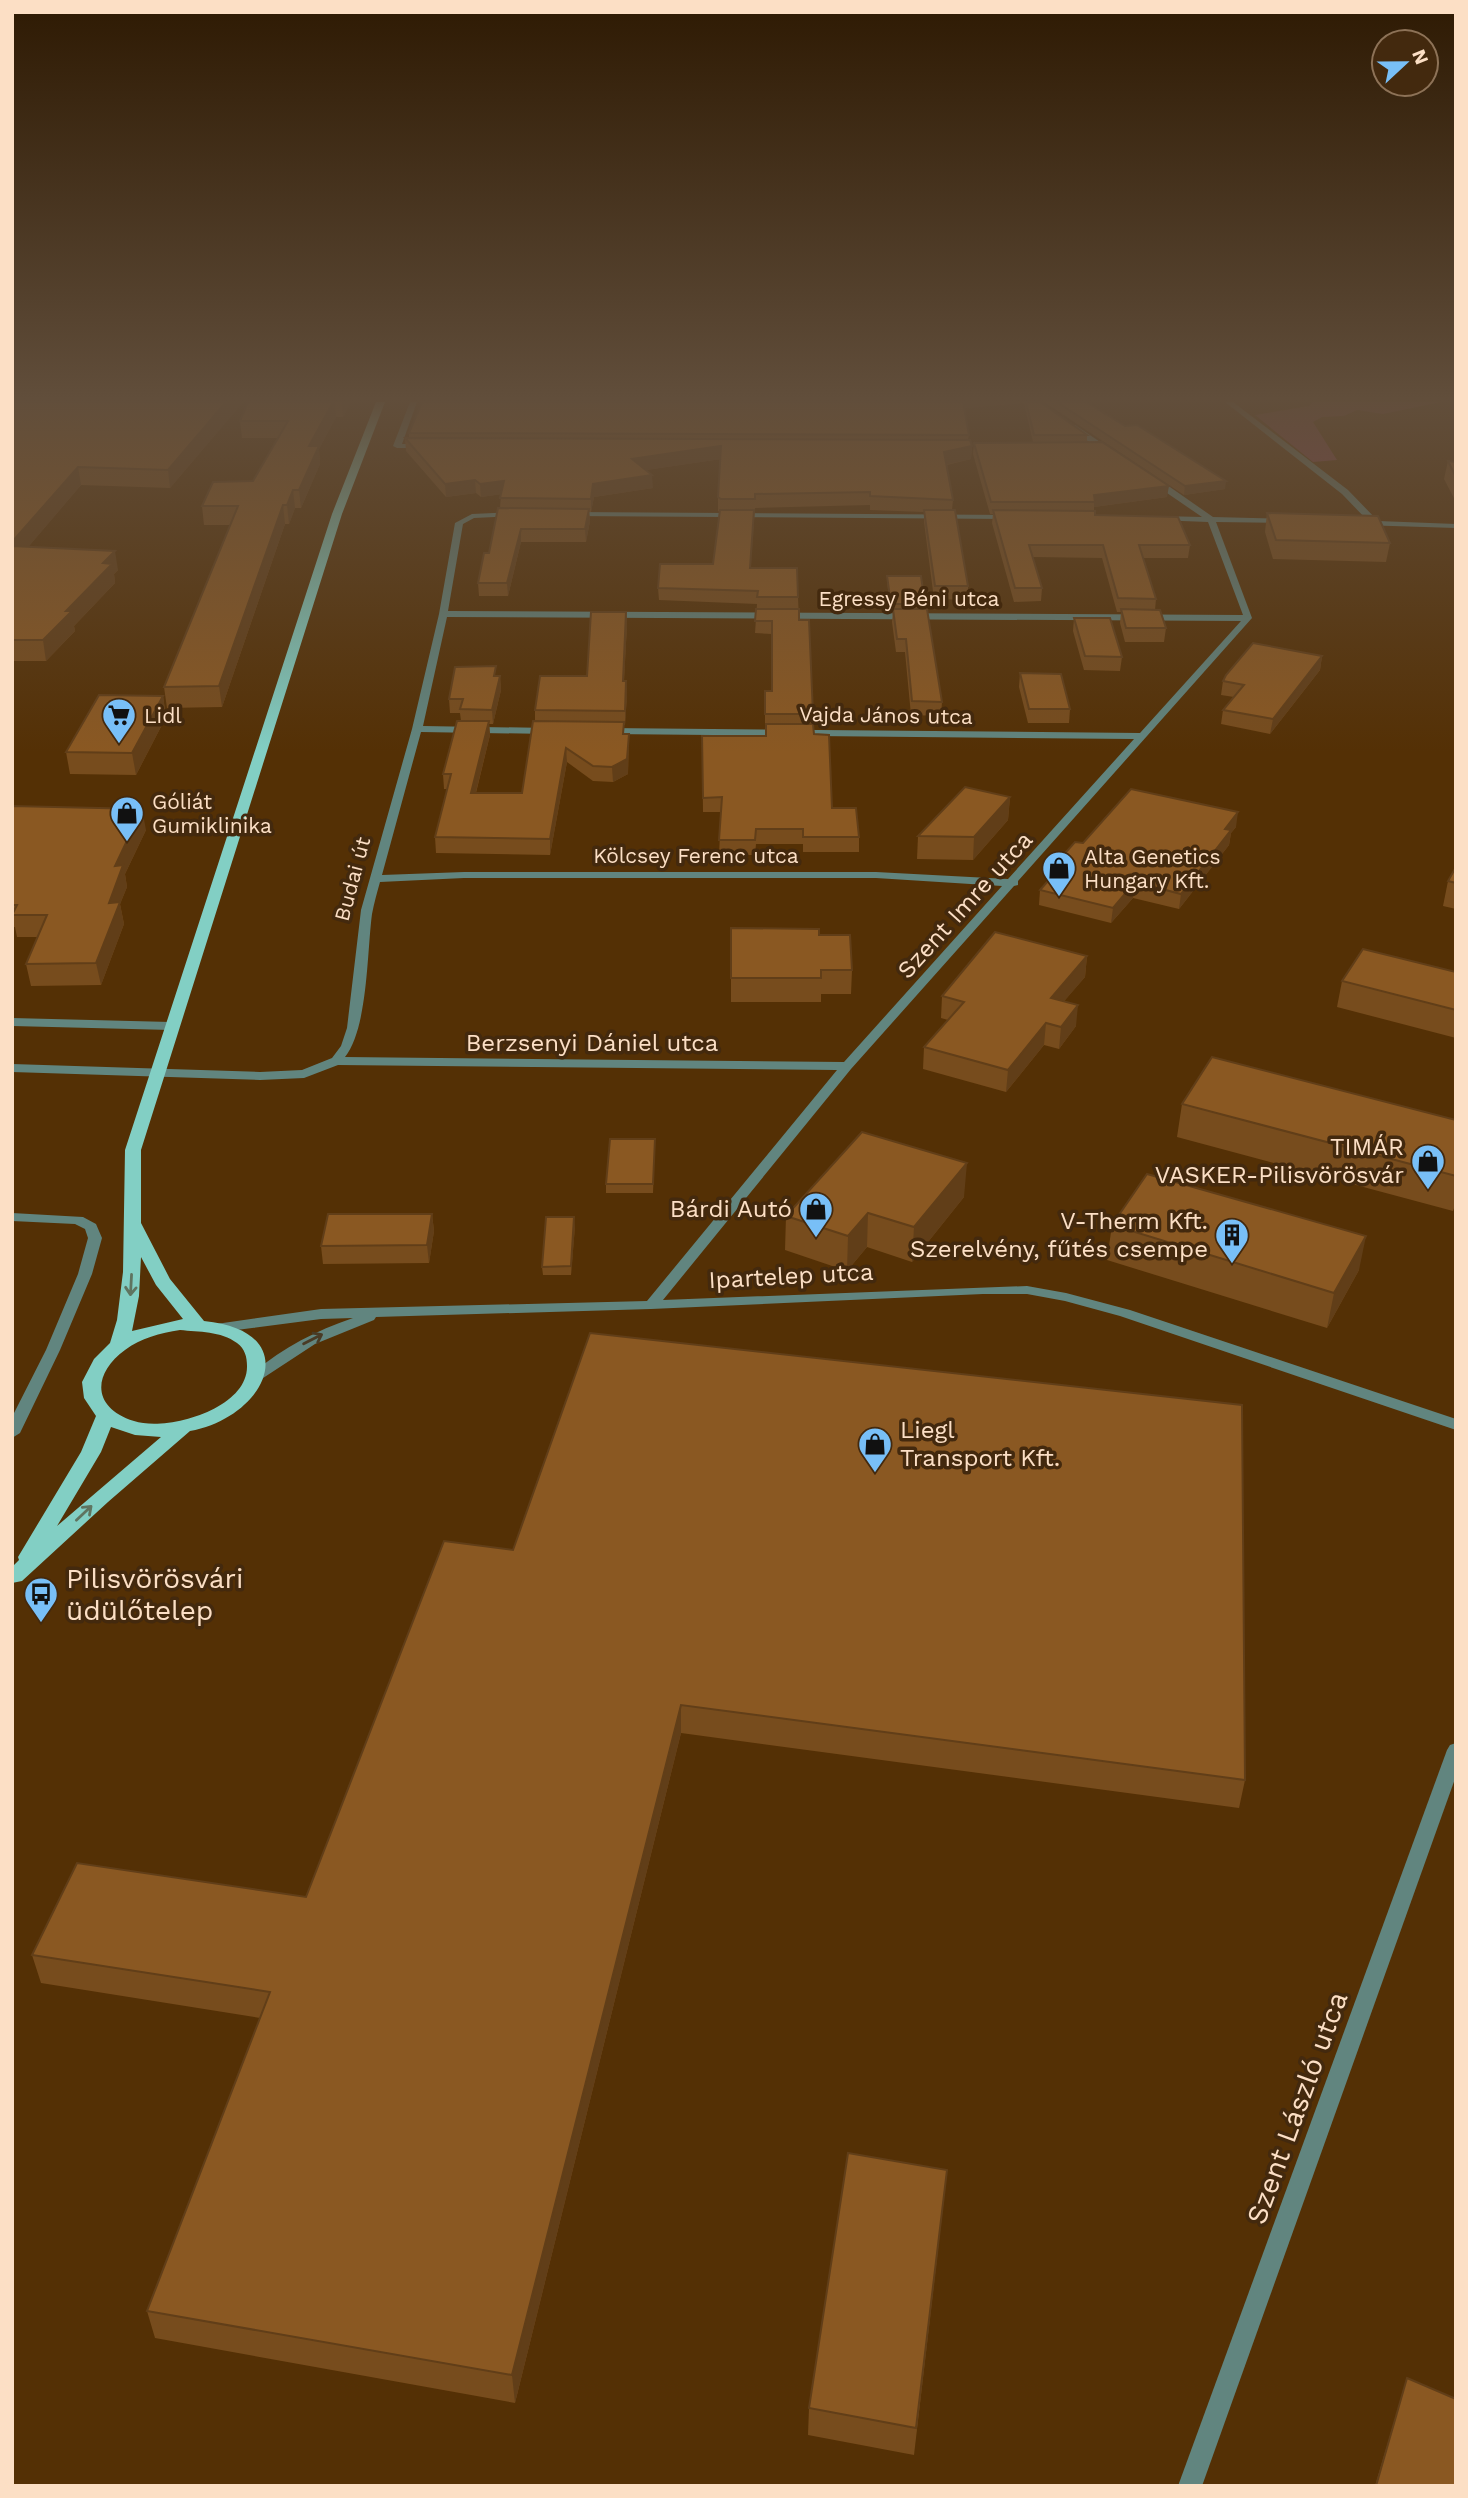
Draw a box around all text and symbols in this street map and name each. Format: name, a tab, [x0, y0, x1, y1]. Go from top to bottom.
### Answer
north arrow	[1370, 28, 1440, 98]
text: N	[1407, 46, 1434, 68]
street label: Egressy Béni utca	[819, 586, 1000, 611]
supermarket icon: Lidl	[100, 696, 138, 745]
street label: Vajda János utca	[799, 701, 973, 729]
place label: Lidl	[144, 703, 182, 728]
place label: Góliát Gumiklinika	[152, 789, 272, 838]
shop icon: Góliát Gumiklinika	[108, 794, 146, 843]
street label: Szent Imre utca	[892, 826, 1038, 984]
street label: Budai út	[329, 834, 375, 924]
street label: Kölcsey Ferenc utca	[593, 843, 799, 868]
place label: Alta Genetics Hungary Kft.	[1084, 844, 1221, 893]
shop icon: Alta Genetics Hungary Kft.	[1040, 849, 1078, 898]
street label: Berzsenyi Dániel utca	[466, 1029, 718, 1057]
place label: TIMÁR VASKER-Pilisvörösvár	[1155, 1133, 1404, 1189]
shop icon: TIMÁR VASKER-Pilisvörösvár	[1409, 1142, 1447, 1191]
shop icon: Bárdi Autó	[797, 1190, 835, 1239]
place label: Bárdi Autó	[670, 1195, 792, 1223]
place label: V-Therm Kft. Szerelvény, fűtés csempe	[910, 1207, 1208, 1263]
building icon: V-Therm Kft. Szerelvény, fűtés csempe	[1213, 1216, 1251, 1265]
street label: Ipartelep utca	[708, 1258, 874, 1294]
one-way arrow	[124, 1273, 137, 1296]
one-way arrow	[302, 1331, 323, 1345]
place label: Liegl Transport Kft.	[900, 1416, 1060, 1472]
shop icon: Liegl Transport Kft.	[856, 1425, 894, 1474]
one-way arrow	[75, 1505, 92, 1522]
place label: Pilisvörösvári üdülőtelep	[66, 1562, 243, 1627]
bus stop icon: Pilisvörösvári üdülőtelep	[22, 1575, 60, 1624]
street label: Szent László utca	[1240, 1987, 1354, 2229]

